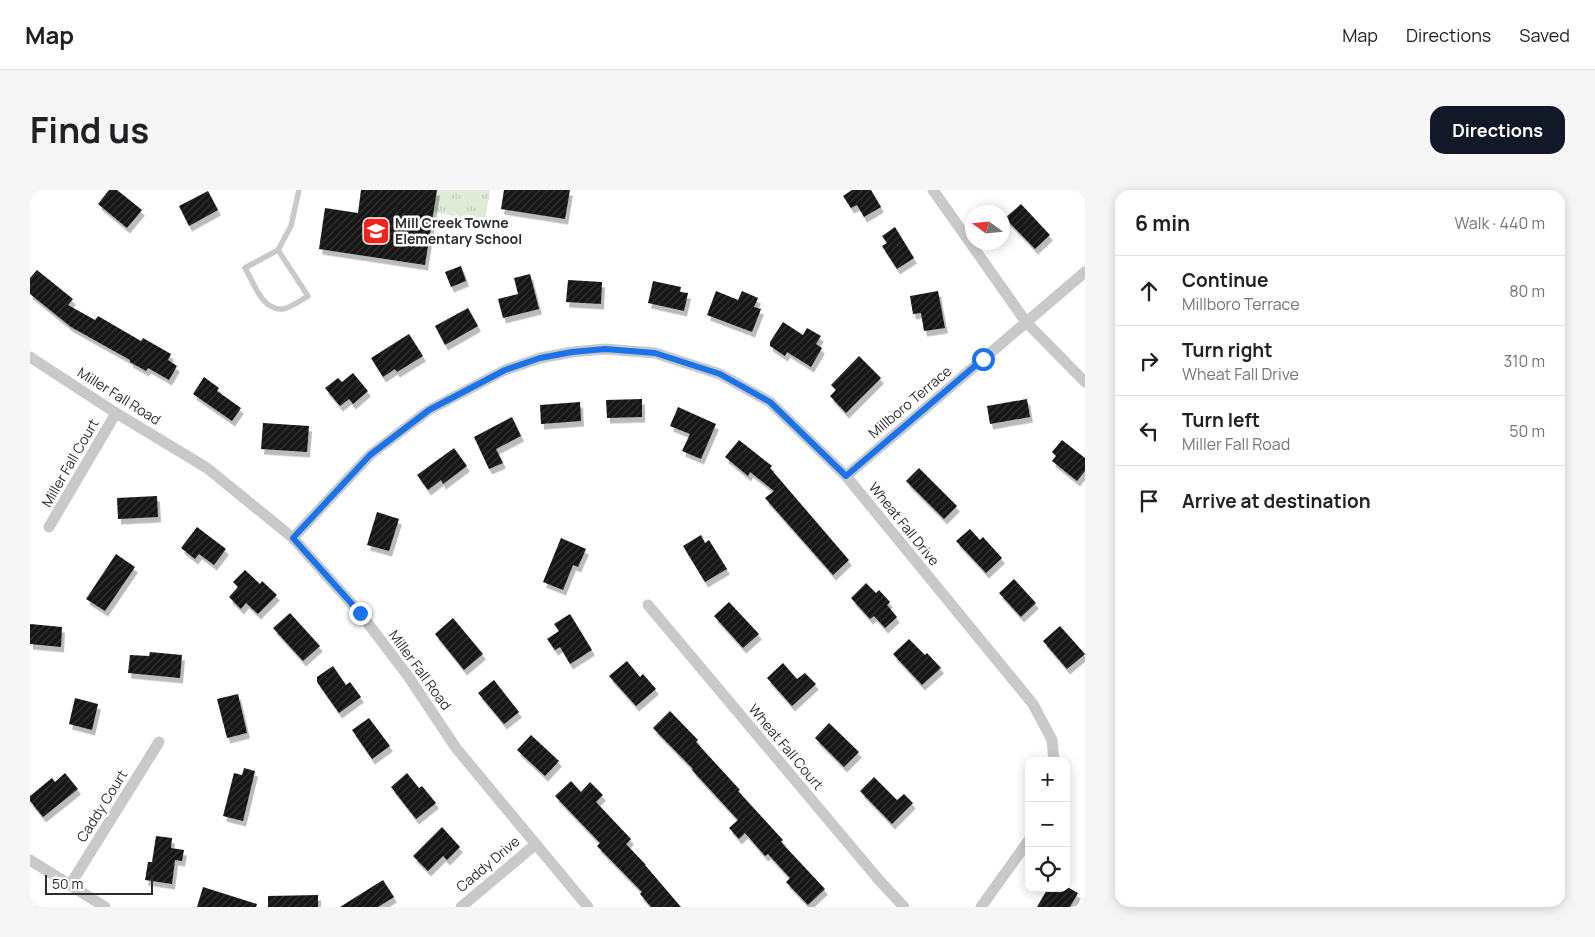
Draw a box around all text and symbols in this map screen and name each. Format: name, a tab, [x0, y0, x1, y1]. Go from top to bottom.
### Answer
text: Map	[25, 18, 74, 51]
text: Map	[1342, 23, 1378, 47]
text: Directions	[1406, 23, 1491, 47]
text: Saved	[1519, 23, 1570, 47]
text: Find us	[30, 106, 149, 154]
button: Directions	[1430, 106, 1565, 154]
north arrow	[965, 205, 1010, 250]
text: 6 min	[1135, 209, 1190, 237]
text: Walk · 440 m	[1455, 212, 1545, 234]
place label: Mill Creek Towne Elementary School	[395, 213, 522, 248]
school or university icon: Mill Creek Towne Elementary School	[361, 216, 391, 246]
text: Continue	[1182, 267, 1268, 293]
icon: ahead	[1135, 277, 1163, 305]
text: 80 m	[1509, 280, 1545, 302]
text: Millboro Terrace	[1182, 293, 1300, 315]
text: Turn right	[1182, 337, 1272, 363]
icon: right	[1135, 347, 1163, 375]
route start	[972, 348, 995, 371]
text: 310 m	[1503, 350, 1545, 372]
street label: Millboro Terrace	[864, 361, 955, 442]
street label: Miller Fall Road	[74, 362, 164, 429]
text: Wheat Fall Drive	[1182, 363, 1299, 385]
text: Turn left	[1182, 407, 1260, 433]
street label: Miller Fall Court	[37, 415, 103, 510]
icon: left	[1135, 417, 1163, 445]
text: 50 m	[1509, 420, 1545, 442]
text: Miller Fall Road	[1182, 433, 1290, 455]
street label: Wheat Fall Drive	[865, 478, 944, 569]
icon: arrive	[1135, 487, 1163, 515]
text: Arrive at destination	[1182, 488, 1371, 514]
route end	[349, 602, 372, 625]
street label: Miller Fall Road	[385, 626, 456, 714]
street label: Wheat Fall Court	[745, 700, 828, 794]
map controls	[1025, 757, 1070, 892]
button: +	[1025, 757, 1070, 802]
street label: Caddy Court	[72, 766, 132, 845]
button: −	[1025, 802, 1070, 847]
street label: Caddy Drive	[452, 831, 523, 896]
button: locate	[1025, 847, 1070, 892]
scale bar	[45, 872, 152, 895]
text: 50 m	[52, 874, 83, 893]

